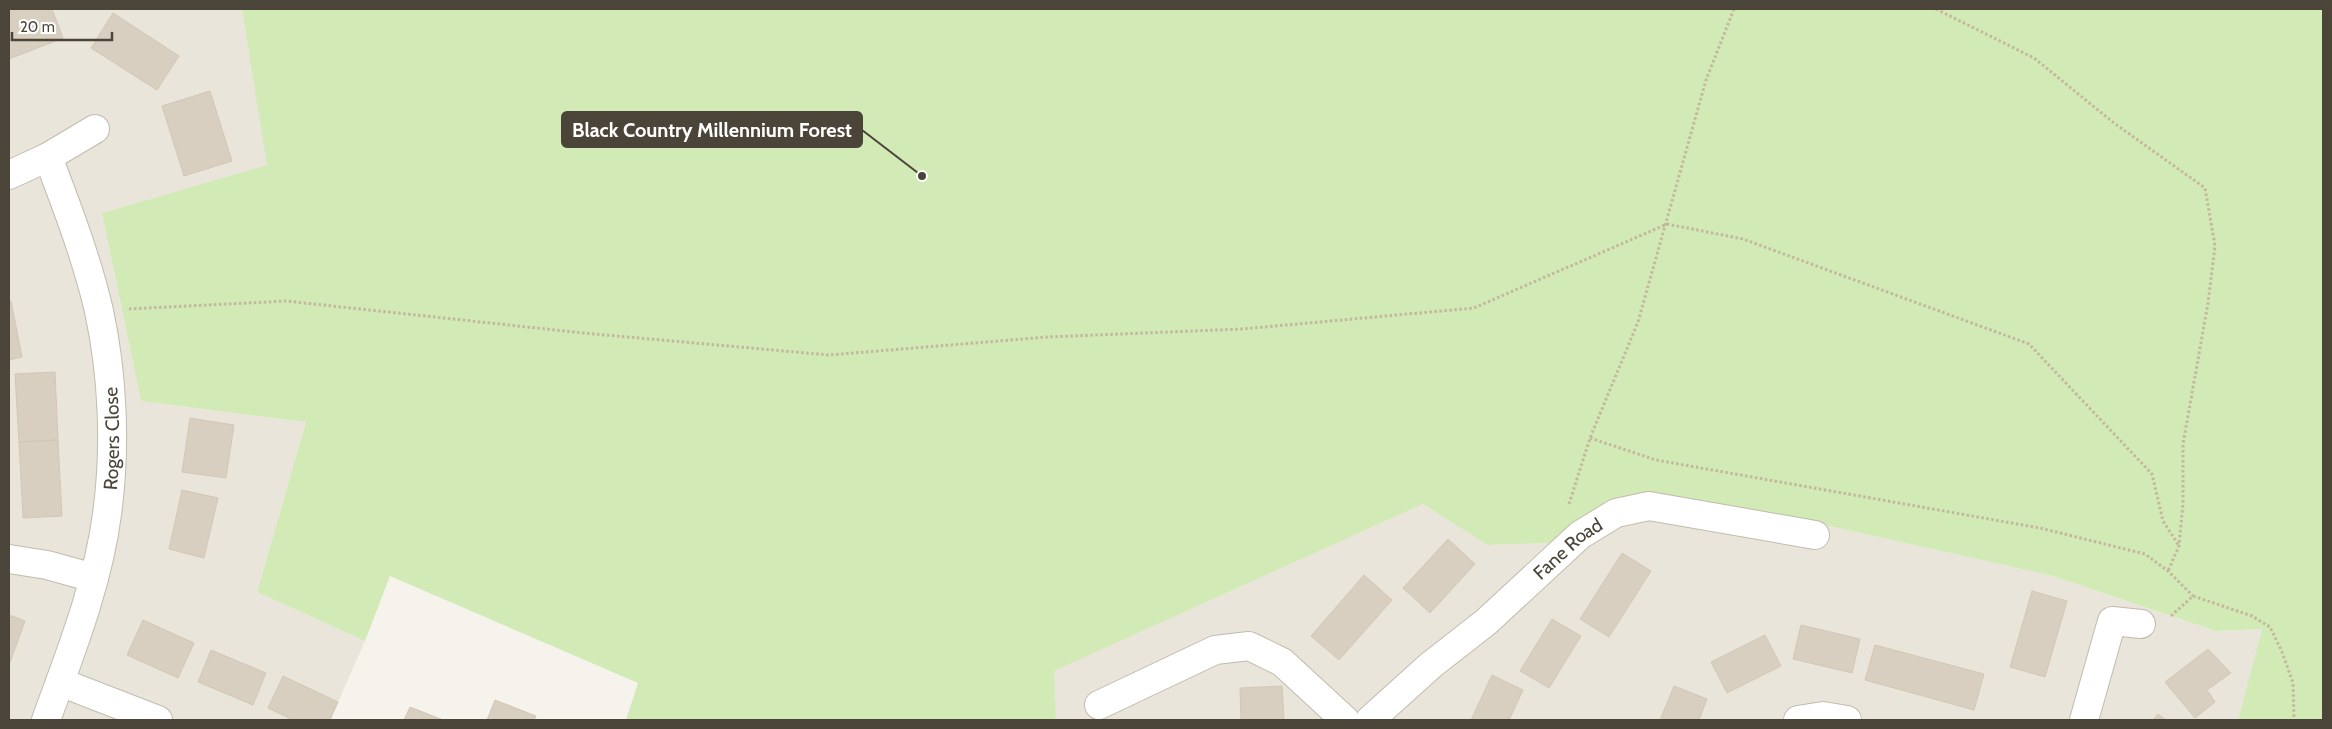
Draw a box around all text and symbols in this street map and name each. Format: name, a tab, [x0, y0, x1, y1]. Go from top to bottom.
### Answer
scale bar	[12, 10, 112, 42]
text: 20 m	[20, 18, 55, 36]
callout: Black Country Millennium Forest	[562, 112, 862, 147]
text: Black Country Millennium Forest	[572, 118, 852, 142]
street label: Rogers Close	[99, 386, 124, 491]
street label: Fane Road	[1529, 513, 1607, 585]

